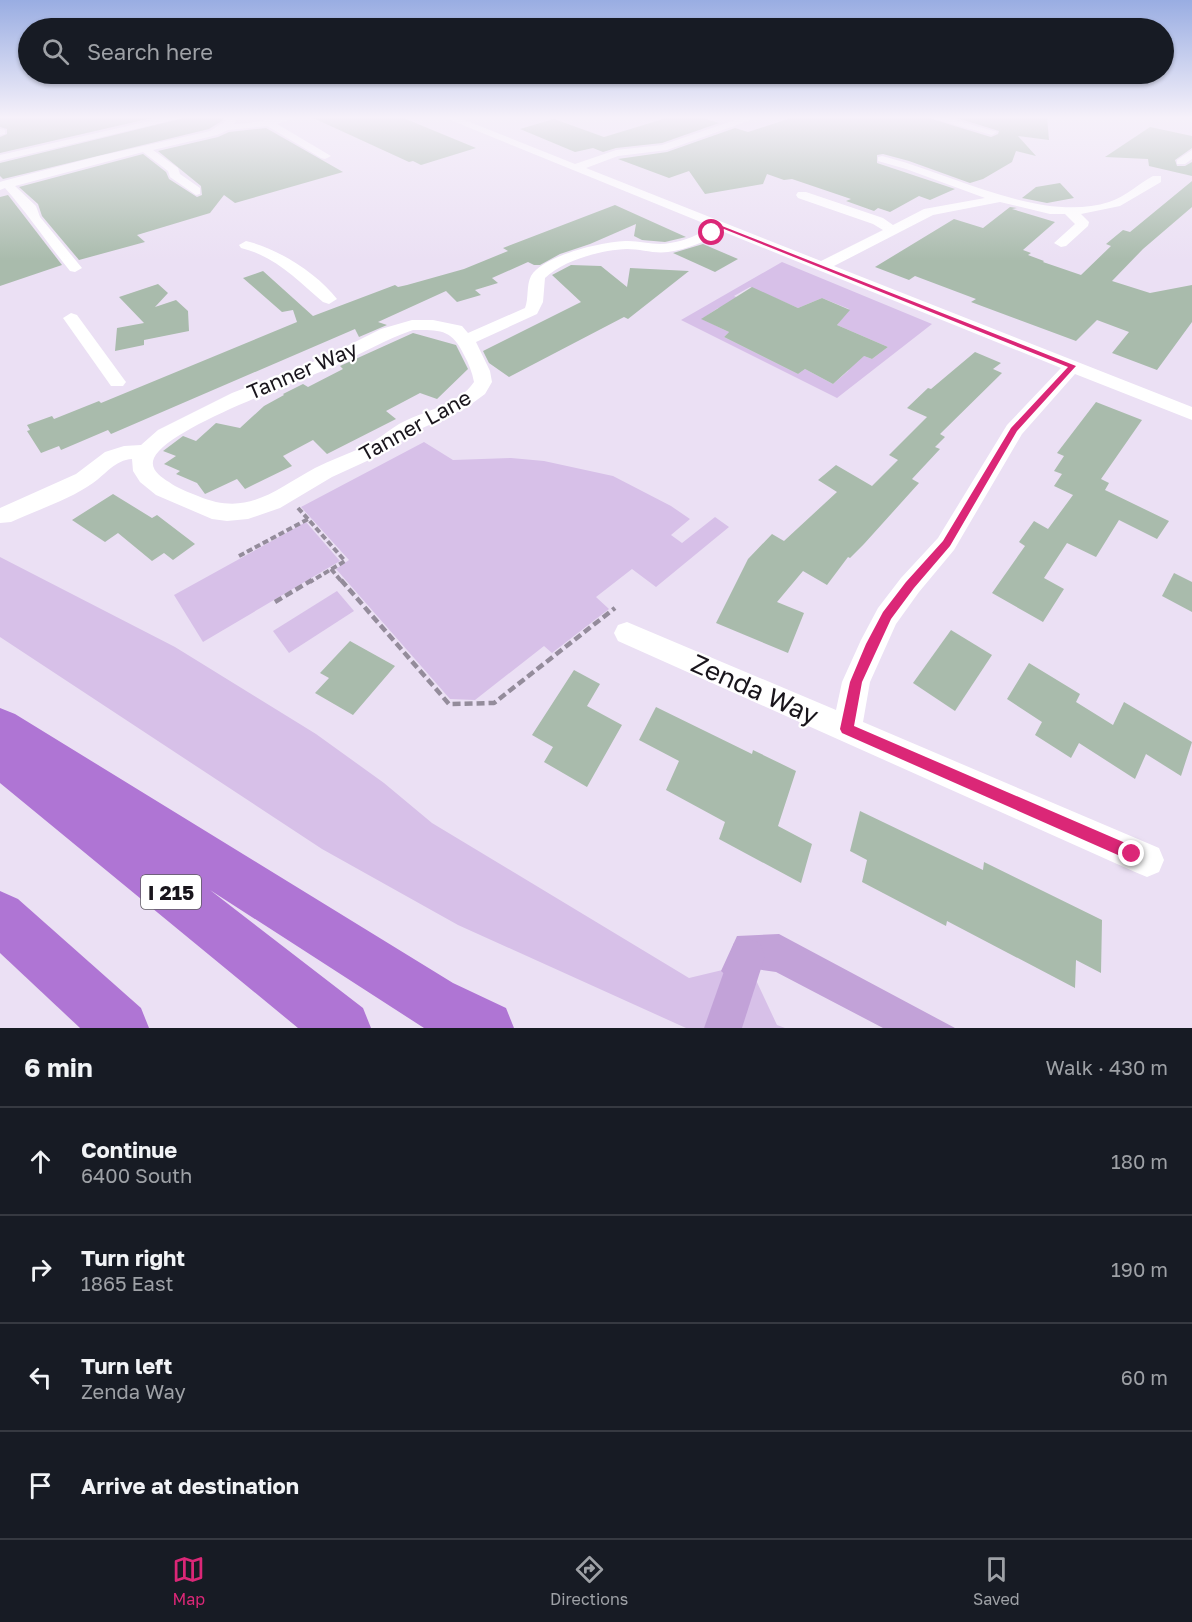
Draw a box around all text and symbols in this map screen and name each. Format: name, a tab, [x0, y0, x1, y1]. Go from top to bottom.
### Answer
search box	[18, 18, 1174, 84]
icon: search	[39, 35, 72, 68]
text: Search here	[87, 38, 213, 65]
route start	[698, 219, 724, 245]
street label: Tanner Way	[243, 335, 361, 405]
street label: Tanner Lane	[355, 384, 475, 466]
street label: Zenda Way	[687, 647, 824, 731]
route end	[1118, 840, 1144, 866]
road number: I 215	[141, 875, 201, 909]
text: 6 min	[24, 1052, 93, 1083]
text: Walk · 430 m	[1046, 1055, 1168, 1079]
text: Continue	[81, 1136, 177, 1163]
icon: ahead	[24, 1145, 57, 1178]
text: 180 m	[1111, 1149, 1168, 1173]
text: 6400 South	[81, 1163, 192, 1187]
text: Turn right	[81, 1244, 185, 1271]
icon: right	[24, 1253, 57, 1286]
text: 190 m	[1111, 1257, 1168, 1281]
text: 1865 East	[81, 1271, 174, 1295]
text: Turn left	[81, 1352, 172, 1379]
icon: left	[24, 1361, 57, 1394]
text: 60 m	[1121, 1365, 1168, 1389]
text: Zenda Way	[81, 1379, 186, 1403]
icon: arrive	[24, 1469, 57, 1502]
text: Arrive at destination	[81, 1472, 299, 1499]
tab: Map	[172, 1553, 205, 1609]
tab: Directions	[550, 1553, 628, 1609]
tab: Saved	[973, 1553, 1020, 1609]

